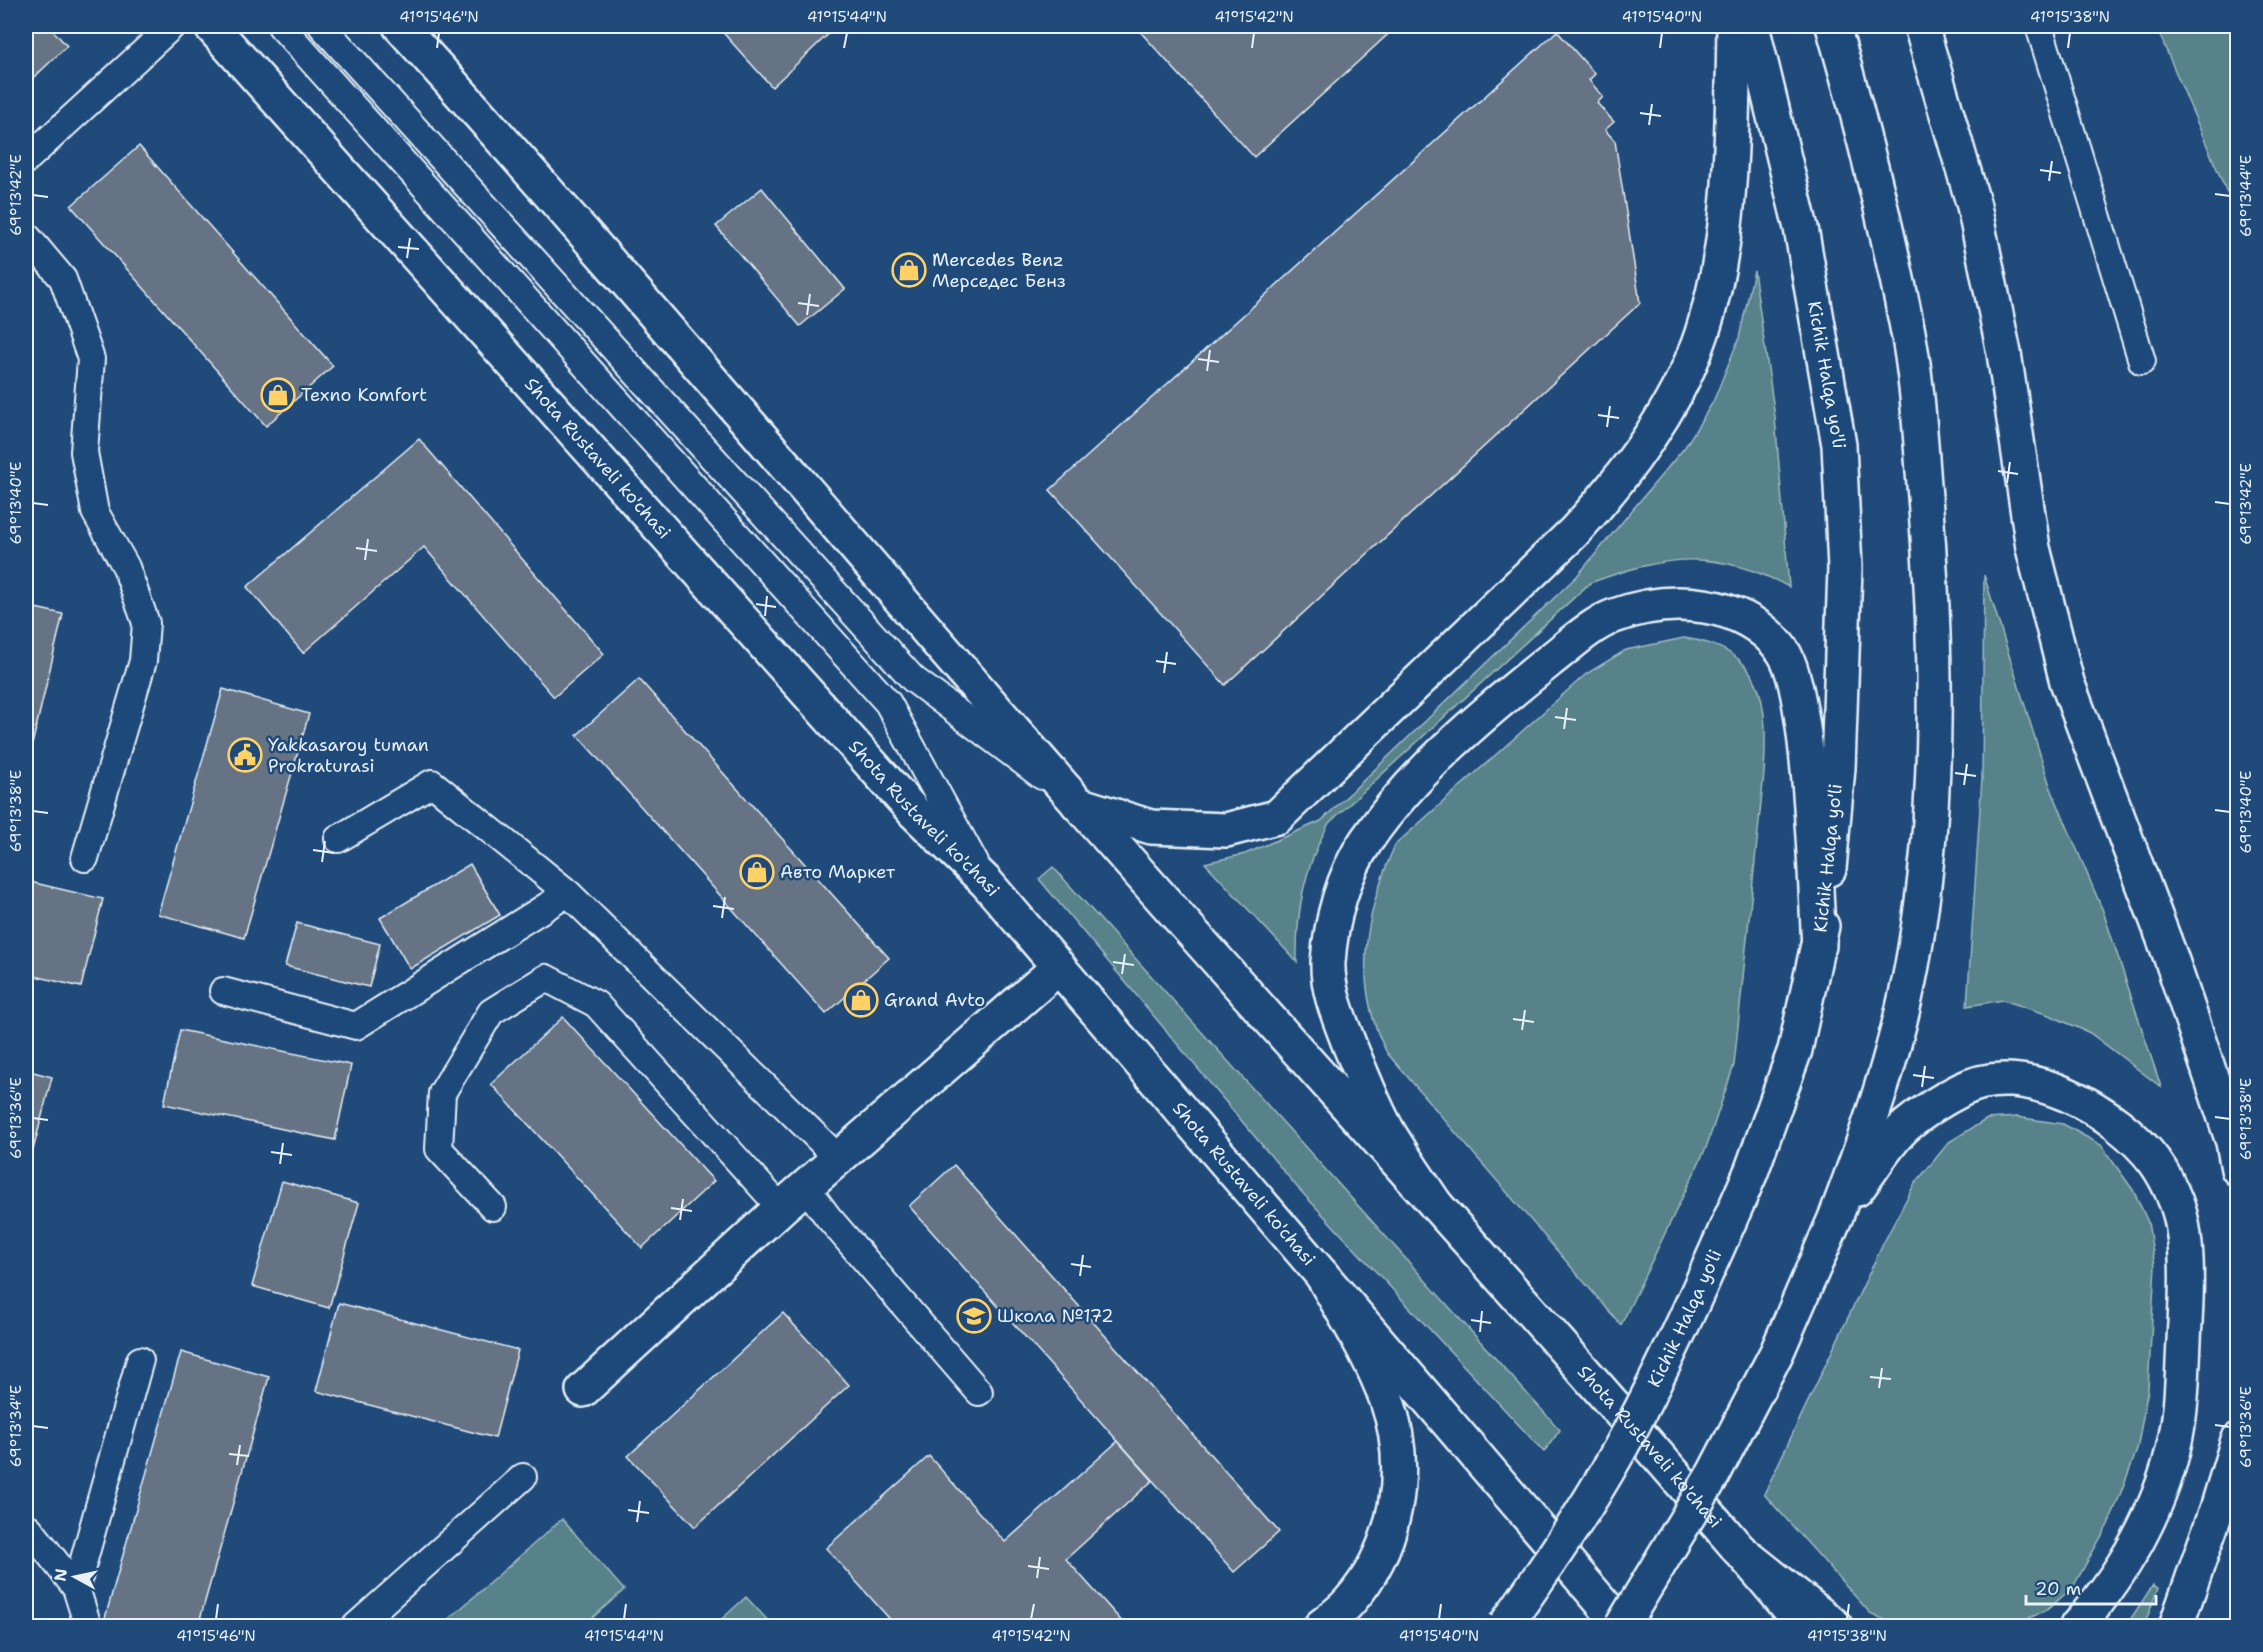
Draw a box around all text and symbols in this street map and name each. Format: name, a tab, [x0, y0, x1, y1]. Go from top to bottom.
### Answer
text: 41°15'46"N	[399, 7, 479, 27]
text: 41°15'44"N	[807, 7, 887, 27]
text: 41°15'42"N	[1214, 7, 1294, 27]
text: 41°15'40"N	[1622, 7, 1702, 27]
text: 41°15'38"N	[2030, 7, 2110, 27]
text: 69°13'42"E	[6, 154, 26, 236]
text: 69°13'44"E	[2236, 155, 2256, 237]
place label: Mercedes Benz Мерседес Бенз	[932, 248, 1066, 293]
shop icon: Mercedes Benz Мерседес Бенз	[891, 252, 927, 288]
street label: Kichik Halqa yo'li	[1802, 299, 1851, 449]
street label: Shota Rustaveli ko'chasi	[519, 373, 676, 544]
shop icon: Texno Komfort	[260, 377, 296, 413]
place label: Texno Komfort	[301, 383, 427, 407]
text: 69°13'40"E	[6, 462, 26, 544]
text: 69°13'42"E	[2236, 463, 2256, 545]
place label: Yakkasaroy tuman Prokraturasi	[268, 733, 429, 778]
street label: Shota Rustaveli ko'chasi	[843, 735, 1005, 901]
public building icon: Yakkasaroy tuman Prokraturasi	[227, 737, 263, 773]
text: 69°13'38"E	[6, 770, 26, 852]
text: 69°13'40"E	[2236, 771, 2256, 853]
street label: Kichik Halqa yo'li	[1808, 782, 1848, 934]
shop icon: Авто Маркет	[739, 854, 775, 890]
place label: Авто Маркет	[780, 860, 896, 884]
shop icon: Grand Avto	[843, 982, 879, 1018]
place label: Grand Avto	[884, 988, 985, 1012]
text: 69°13'36"E	[6, 1077, 26, 1159]
text: 69°13'38"E	[2236, 1078, 2256, 1160]
street label: Shota Rustaveli ko'chasi	[1167, 1097, 1321, 1271]
street label: Kichik Halqa yo'li	[1642, 1246, 1727, 1391]
school or university icon: Школа №172	[956, 1298, 992, 1334]
place label: Школа №172	[997, 1304, 1114, 1328]
street label: Shota Rustaveli ko'chasi	[1572, 1360, 1727, 1533]
text: 69°13'34"E	[6, 1385, 26, 1467]
text: 69°13'36"E	[2236, 1386, 2256, 1468]
north arrow	[45, 1547, 105, 1607]
text: N	[49, 1567, 72, 1583]
scale bar	[2026, 1568, 2156, 1606]
text: 20 m	[2035, 1577, 2081, 1601]
text: 41°15'46"N	[176, 1626, 256, 1646]
text: 41°15'44"N	[584, 1626, 664, 1646]
text: 41°15'42"N	[991, 1626, 1071, 1646]
text: 41°15'40"N	[1399, 1626, 1479, 1646]
text: 41°15'38"N	[1807, 1626, 1887, 1646]

